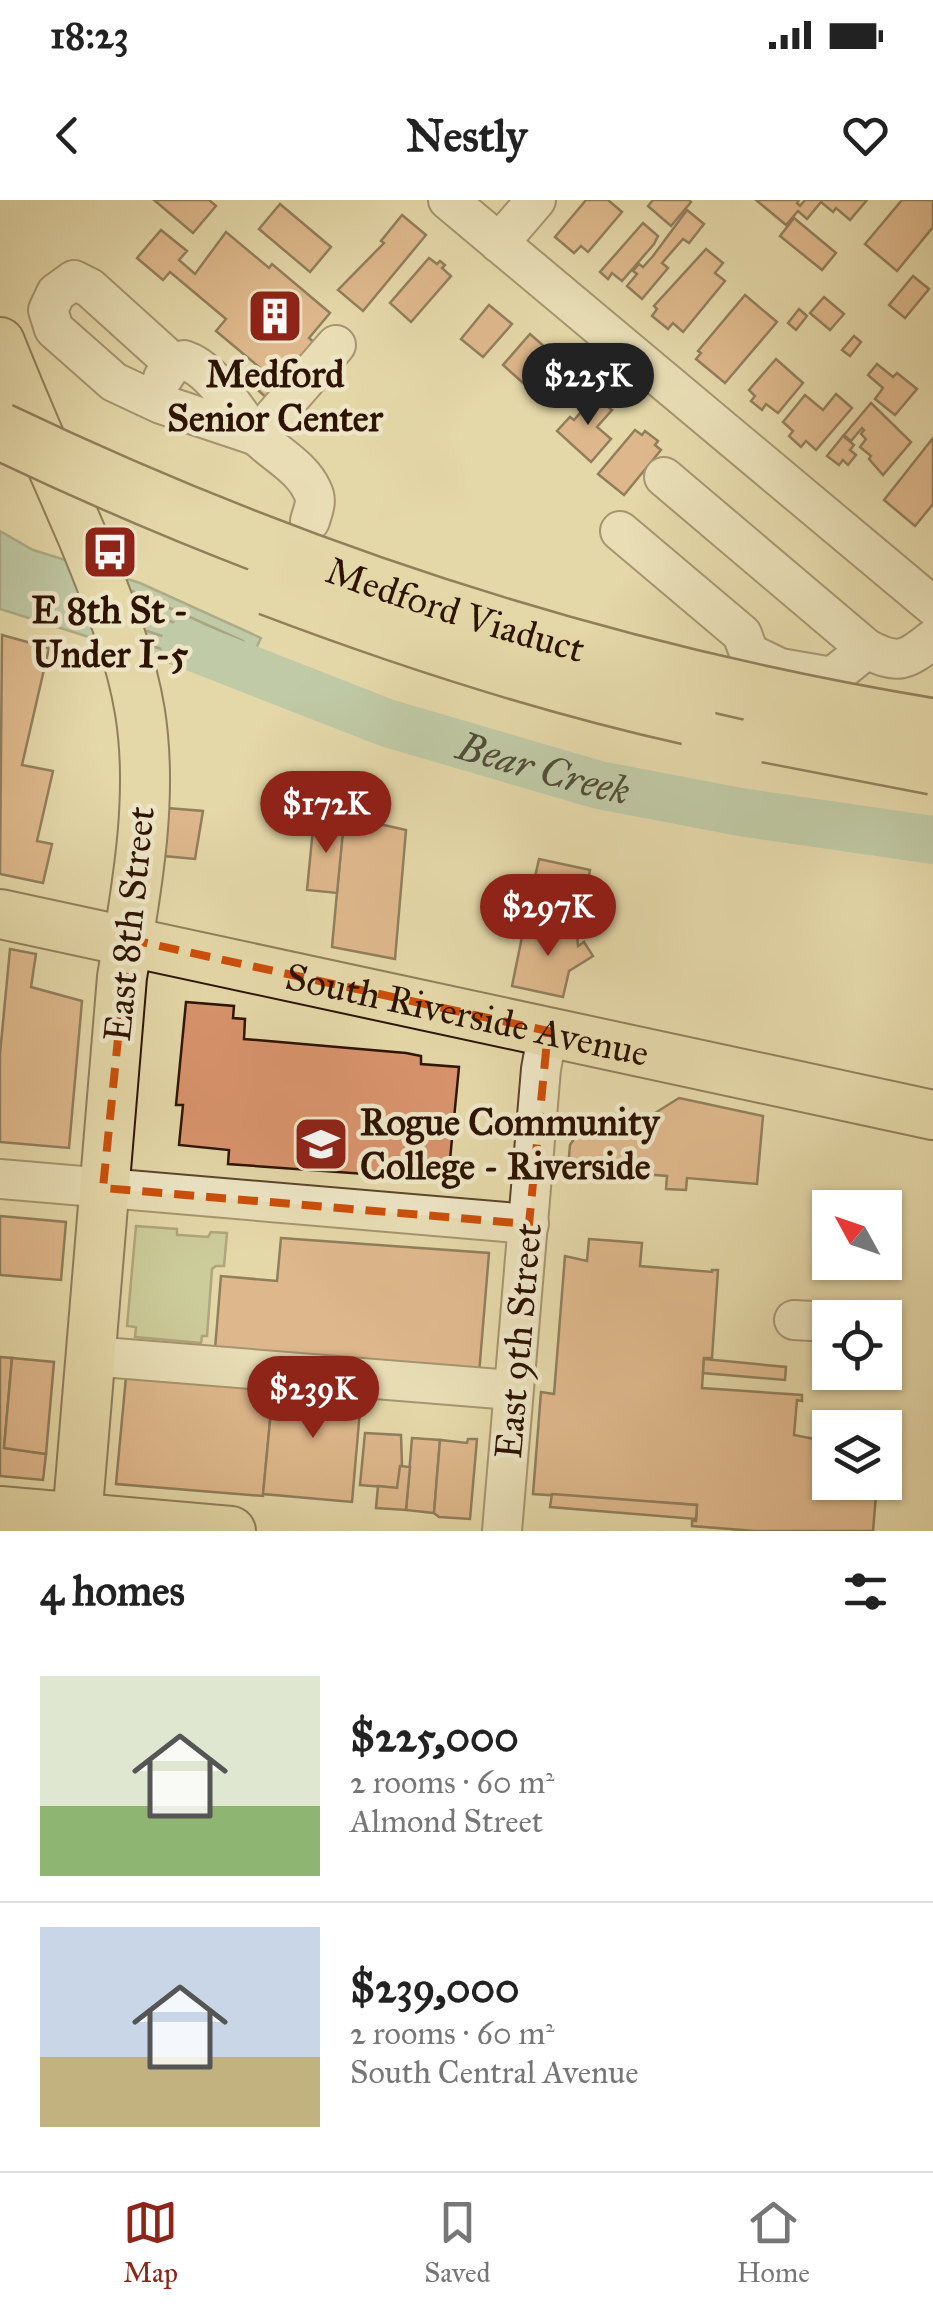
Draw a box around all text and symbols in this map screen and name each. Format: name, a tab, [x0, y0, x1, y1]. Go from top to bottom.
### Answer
text: 18:23	[50, 12, 129, 58]
icon: back	[40, 108, 95, 163]
text: Nestly	[406, 108, 527, 163]
icon: heart	[838, 108, 893, 163]
building icon: Medford Senior Center	[245, 286, 305, 346]
pin: $225K	[518, 343, 658, 428]
place label: Medford Senior Center	[167, 351, 384, 441]
text: $225K	[544, 356, 632, 395]
bus stop icon: E 8th St - Under I-5	[80, 522, 140, 582]
street label: Medford Viaduct	[320, 547, 590, 672]
place label: E 8th St - Under I-5	[31, 587, 189, 677]
water label: Bear Creek	[450, 720, 634, 815]
pin: $172K	[256, 771, 396, 856]
text: $172K	[282, 784, 370, 823]
street label: East 8th Street	[94, 804, 164, 1044]
pin: $297K	[478, 874, 618, 959]
text: $297K	[502, 887, 594, 926]
street label: South Riverside Avenue	[281, 953, 653, 1076]
place label: Rogue Community College - Riverside	[360, 1099, 661, 1189]
school or university icon: Rogue Community College - Riverside	[291, 1114, 351, 1174]
north arrow	[812, 1190, 902, 1280]
map controls	[812, 1190, 902, 1500]
street label: East 9th Street	[485, 1221, 551, 1461]
button: locate	[812, 1300, 902, 1390]
pin: $239K	[243, 1356, 383, 1441]
text: $239K	[269, 1369, 357, 1408]
button: layers	[812, 1410, 902, 1500]
icon: filters	[838, 1564, 893, 1619]
text: 4 homes	[40, 1565, 185, 1617]
text: $225,000	[350, 1711, 519, 1763]
icon: home	[120, 1716, 240, 1836]
text: 2 rooms · 60 m²	[350, 1763, 555, 1802]
text: Almond Street	[350, 1802, 543, 1841]
text: $239,000	[350, 1962, 519, 2014]
icon: home	[120, 1967, 240, 2087]
text: 2 rooms · 60 m²	[350, 2014, 555, 2053]
text: South Central Avenue	[350, 2053, 639, 2092]
tab: Map	[123, 2195, 178, 2290]
tab: Saved	[424, 2195, 491, 2290]
tab: Home	[737, 2195, 810, 2290]

